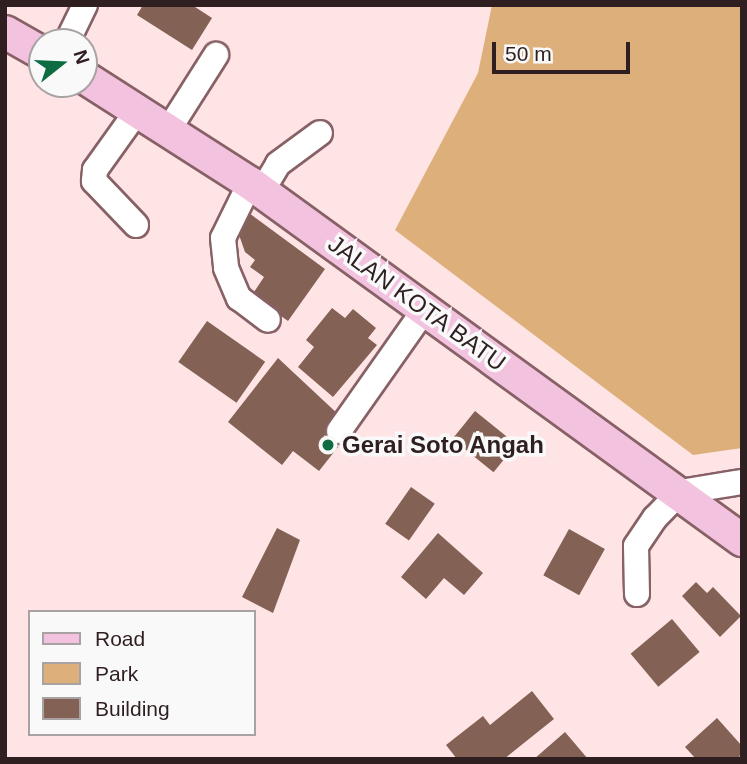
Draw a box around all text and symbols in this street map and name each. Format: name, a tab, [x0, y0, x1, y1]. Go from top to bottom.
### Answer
north arrow	[28, 28, 98, 98]
scale bar	[495, 28, 633, 72]
text: 50 m	[505, 42, 552, 65]
text: N	[69, 47, 94, 67]
street label: JALAN KOTA BATU	[322, 229, 512, 377]
place label: Gerai Soto Angah	[342, 431, 545, 459]
marker: Gerai Soto Angah	[320, 437, 336, 453]
legend	[28, 610, 256, 736]
text: Road	[95, 627, 145, 650]
text: Park	[95, 662, 138, 685]
text: Building	[95, 697, 170, 720]

